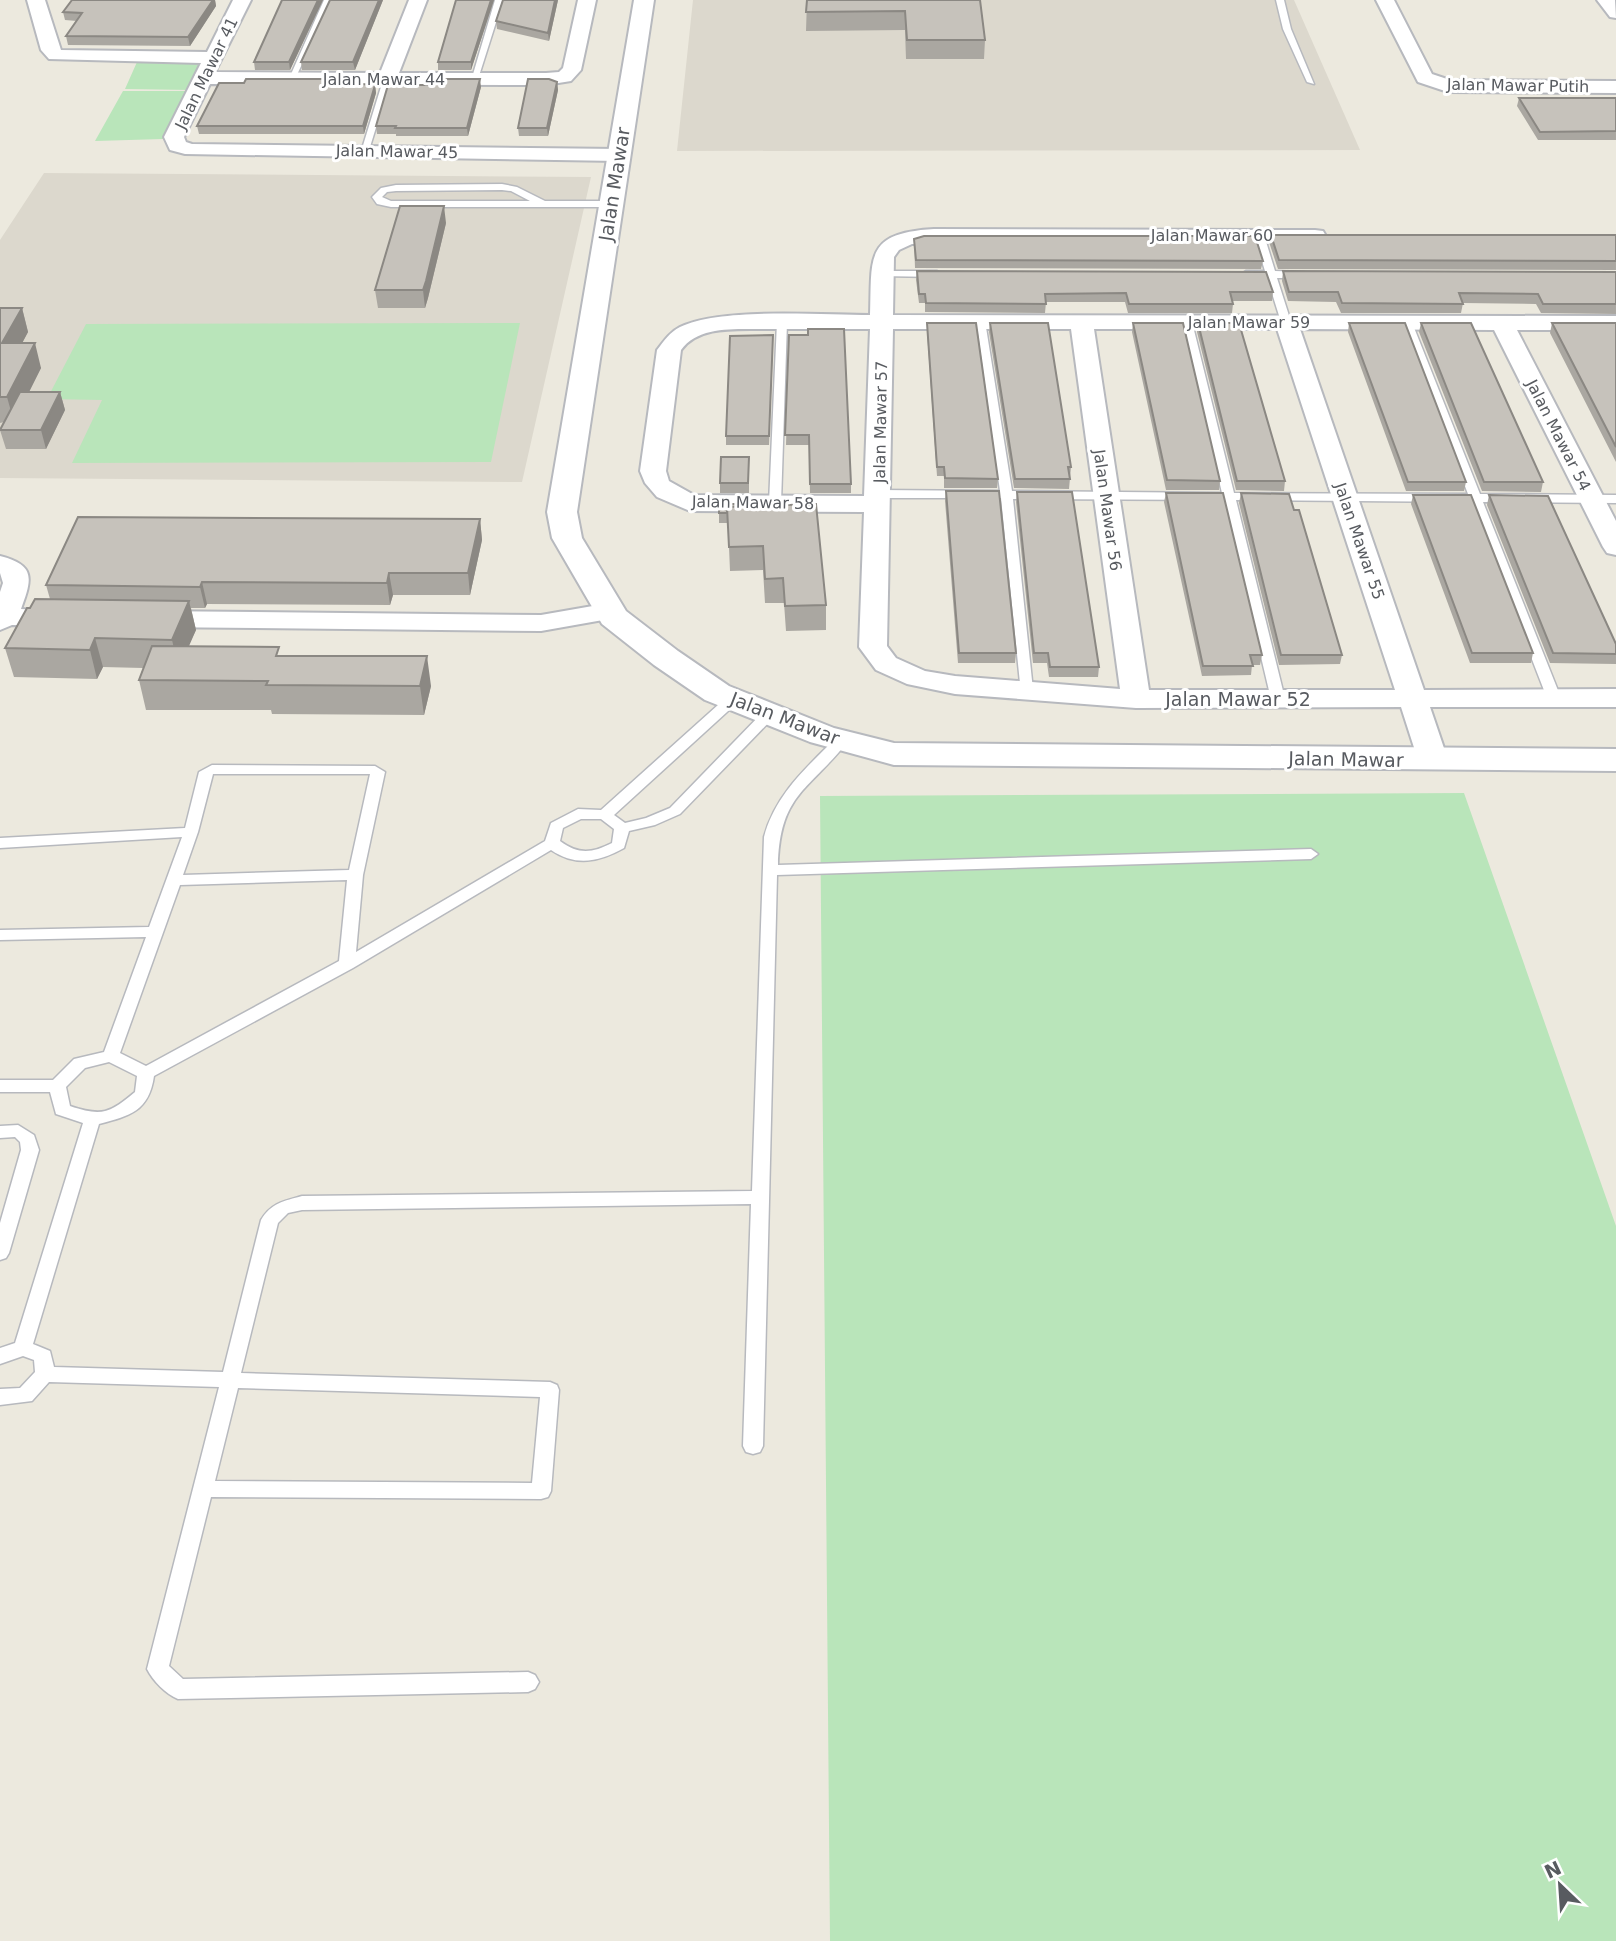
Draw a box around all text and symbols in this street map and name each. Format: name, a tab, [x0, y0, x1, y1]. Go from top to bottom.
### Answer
street label: Jalan Mawar 41	[171, 14, 242, 133]
street label: Jalan Mawar 44	[322, 70, 445, 89]
street label: Jalan Mawar Putih	[1446, 75, 1589, 96]
street label: Jalan Mawar	[594, 125, 634, 244]
street label: Jalan Mawar 45	[335, 141, 458, 162]
street label: Jalan Mawar 60	[1150, 226, 1273, 245]
street label: Jalan Mawar 59	[1187, 313, 1310, 332]
street label: Jalan Mawar 57	[870, 361, 891, 484]
street label: Jalan Mawar 54	[1522, 375, 1595, 494]
street label: Jalan Mawar 56	[1089, 447, 1125, 572]
street label: Jalan Mawar 55	[1330, 479, 1388, 602]
street label: Jalan Mawar 58	[691, 492, 814, 513]
street label: Jalan Mawar	[726, 687, 843, 749]
street label: Jalan Mawar 52	[1164, 688, 1311, 710]
street label: Jalan Mawar	[1287, 747, 1404, 771]
north arrow	[1525, 1850, 1595, 1920]
text: N	[1541, 1856, 1565, 1883]

